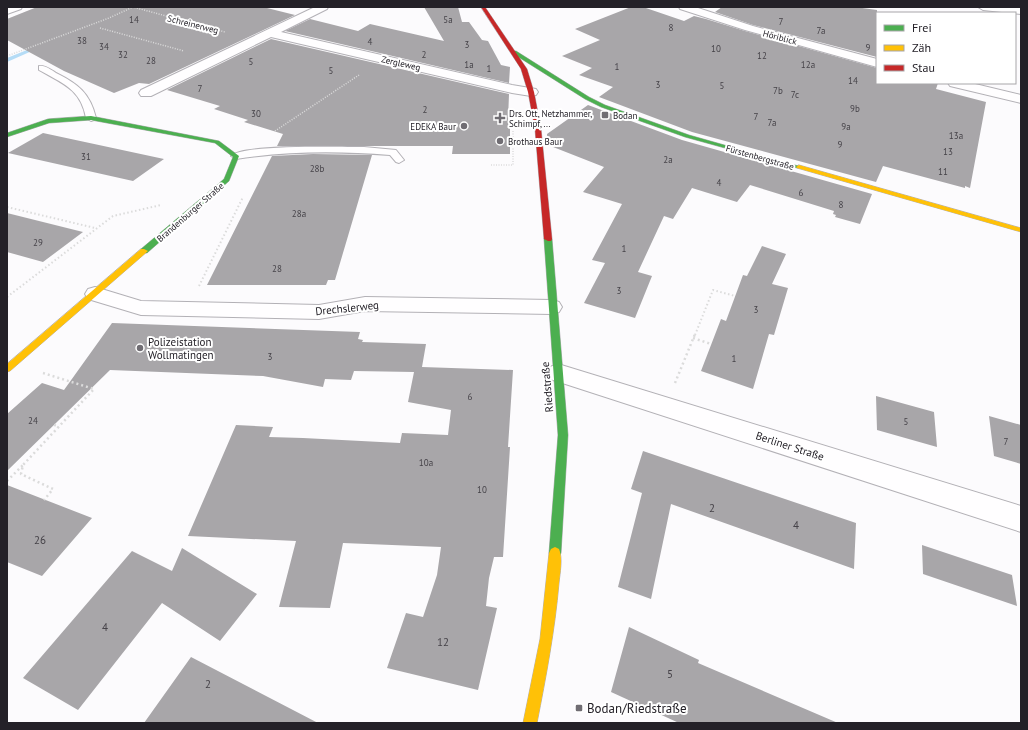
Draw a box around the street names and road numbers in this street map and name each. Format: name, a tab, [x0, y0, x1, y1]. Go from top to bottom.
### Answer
street label: Schreinerweg	[166, 12, 220, 36]
street label: Höriblick	[762, 27, 799, 47]
street label: Zergleweg	[380, 53, 422, 73]
street label: Fürstenbergstraße	[725, 142, 796, 172]
street label: Brandenburger Straße	[154, 180, 226, 244]
street label: Drechslerweg	[314, 298, 380, 318]
street label: Riedstraße	[538, 361, 556, 413]
street label: Berliner Straße	[754, 428, 826, 464]

